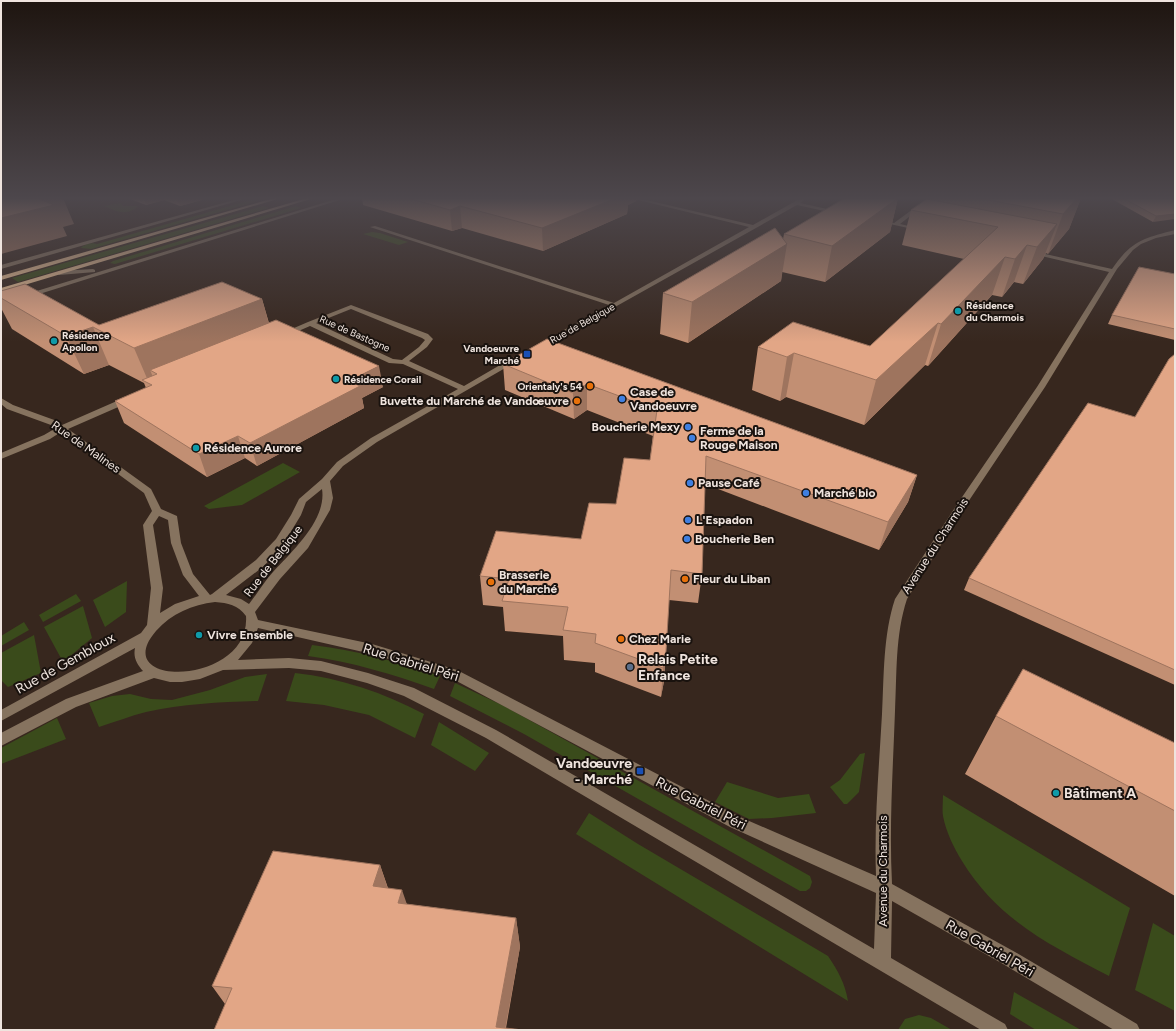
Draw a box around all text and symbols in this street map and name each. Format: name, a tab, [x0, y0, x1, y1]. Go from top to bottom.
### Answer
place label: Résidence du Charmois	[966, 299, 1024, 324]
street label: Rue de Belgique	[547, 300, 617, 347]
marker: Résidence du Charmois	[953, 306, 963, 316]
street label: Rue de Bastogne	[317, 312, 393, 355]
place label: Résidence Apollon	[62, 329, 110, 354]
marker: Résidence Apollon	[49, 336, 59, 346]
place label: Vandoeuvre Marché	[463, 342, 519, 367]
marker: Vandoeuvre Marché	[522, 349, 532, 359]
place label: Résidence Corail	[344, 373, 421, 386]
marker: Résidence Corail	[331, 374, 341, 384]
place label: Orientaly's 54	[517, 380, 583, 393]
marker: Orientaly's 54	[585, 381, 595, 391]
place label: Case de Vandoeuvre	[630, 385, 697, 413]
place label: Buvette du Marché de Vandœuvre	[380, 394, 569, 408]
marker: Case de Vandoeuvre	[617, 394, 627, 404]
marker: Buvette du Marché de Vandœuvre	[572, 396, 582, 406]
street label: Rue de Malines	[49, 418, 123, 476]
place label: Boucherie Mexy	[592, 420, 680, 434]
marker: Boucherie Mexy	[683, 422, 693, 432]
place label: Ferme de la Rouge Maison	[700, 424, 778, 452]
marker: Ferme de la Rouge Maison	[687, 433, 697, 443]
place label: Résidence Aurore	[204, 441, 302, 455]
marker: Résidence Aurore	[191, 443, 201, 453]
place label: Pause Café	[698, 476, 760, 490]
marker: Pause Café	[685, 478, 695, 488]
place label: Marché bio	[814, 486, 875, 500]
marker: Marché bio	[801, 488, 811, 498]
street label: Avenue du Charmois	[899, 495, 971, 596]
place label: L'Espadon	[696, 513, 753, 527]
marker: L'Espadon	[683, 515, 693, 525]
street label: Rue de Belgique	[241, 522, 306, 600]
place label: Boucherie Ben	[695, 532, 774, 546]
marker: Boucherie Ben	[682, 534, 692, 544]
place label: Brasserie du Marché	[499, 568, 557, 596]
place label: Fleur du Liban	[693, 572, 770, 586]
marker: Fleur du Liban	[680, 574, 690, 584]
marker: Brasserie du Marché	[486, 577, 496, 587]
place label: Vivre Ensemble	[207, 628, 293, 642]
street label: Rue de Gembloux	[13, 629, 118, 698]
marker: Vivre Ensemble	[194, 630, 204, 640]
place label: Chez Marie	[629, 632, 691, 646]
marker: Chez Marie	[616, 634, 626, 644]
street label: Rue Gabriel Péri	[361, 640, 461, 685]
place label: Relais Petite Enfance	[638, 651, 718, 684]
marker: Relais Petite Enfance	[625, 662, 635, 672]
place label: Vandœuvre - Marché	[556, 755, 632, 788]
marker: Vandœuvre - Marché	[635, 766, 645, 776]
street label: Rue Gabriel Péri	[653, 773, 749, 834]
place label: Bâtiment A	[1064, 785, 1136, 802]
marker: Bâtiment A	[1051, 788, 1061, 798]
street label: Avenue du Charmois	[876, 815, 890, 927]
street label: Rue Gabriel Péri	[942, 916, 1037, 981]

